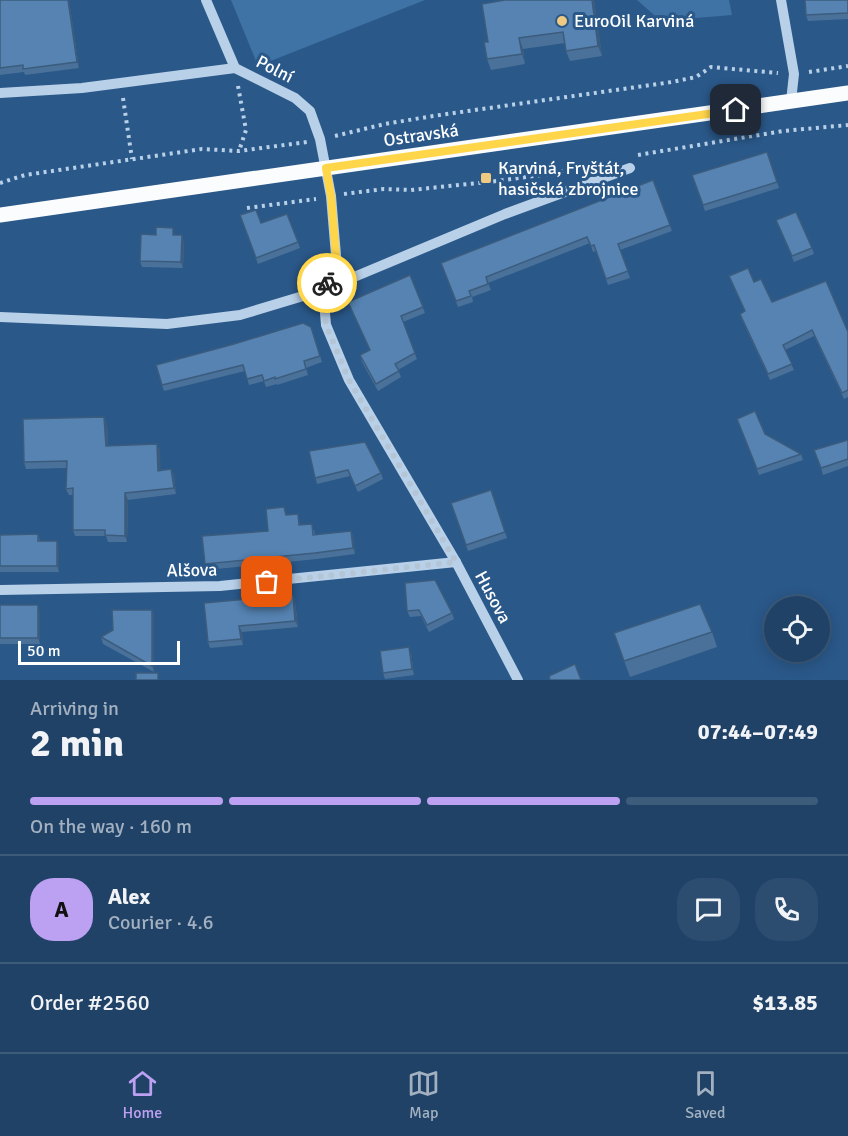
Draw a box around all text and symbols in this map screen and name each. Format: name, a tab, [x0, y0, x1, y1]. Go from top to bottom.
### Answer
place label: EuroOil Karviná	[574, 10, 694, 32]
marker: EuroOil Karviná	[555, 14, 569, 28]
street label: Polní	[253, 50, 298, 88]
pin	[710, 84, 761, 135]
icon: home	[719, 93, 752, 126]
street label: Ostravská	[382, 119, 460, 151]
place label: Karviná, Fryštát, hasičská zbrojnice	[498, 157, 638, 200]
marker: Karviná, Fryštát, hasičská zbrojnice	[479, 171, 493, 185]
courier	[297, 253, 357, 313]
icon: bike	[311, 267, 344, 300]
pin	[241, 556, 292, 607]
street label: Alšova	[167, 559, 217, 581]
icon: bag	[250, 565, 283, 598]
street label: Husova	[470, 567, 516, 627]
map controls	[764, 596, 830, 662]
button: locate	[764, 596, 830, 662]
scale bar	[18, 638, 180, 666]
text: 50 m	[27, 641, 61, 661]
text: Arriving in	[30, 696, 119, 721]
text: 07:44–07:49	[698, 718, 818, 745]
text: 2 min	[30, 719, 124, 767]
text: On the way · 160 m	[30, 814, 192, 839]
button: chat	[677, 878, 740, 941]
button: phone	[755, 878, 818, 941]
text: Alex	[108, 883, 150, 910]
text: A	[54, 896, 69, 923]
text: Courier · 4.6	[108, 910, 214, 935]
text: Order #2560	[30, 989, 150, 1016]
text: $13.85	[752, 989, 818, 1016]
tab: Home	[122, 1067, 162, 1123]
tab: Map	[407, 1067, 440, 1123]
tab: Saved	[685, 1067, 726, 1123]

